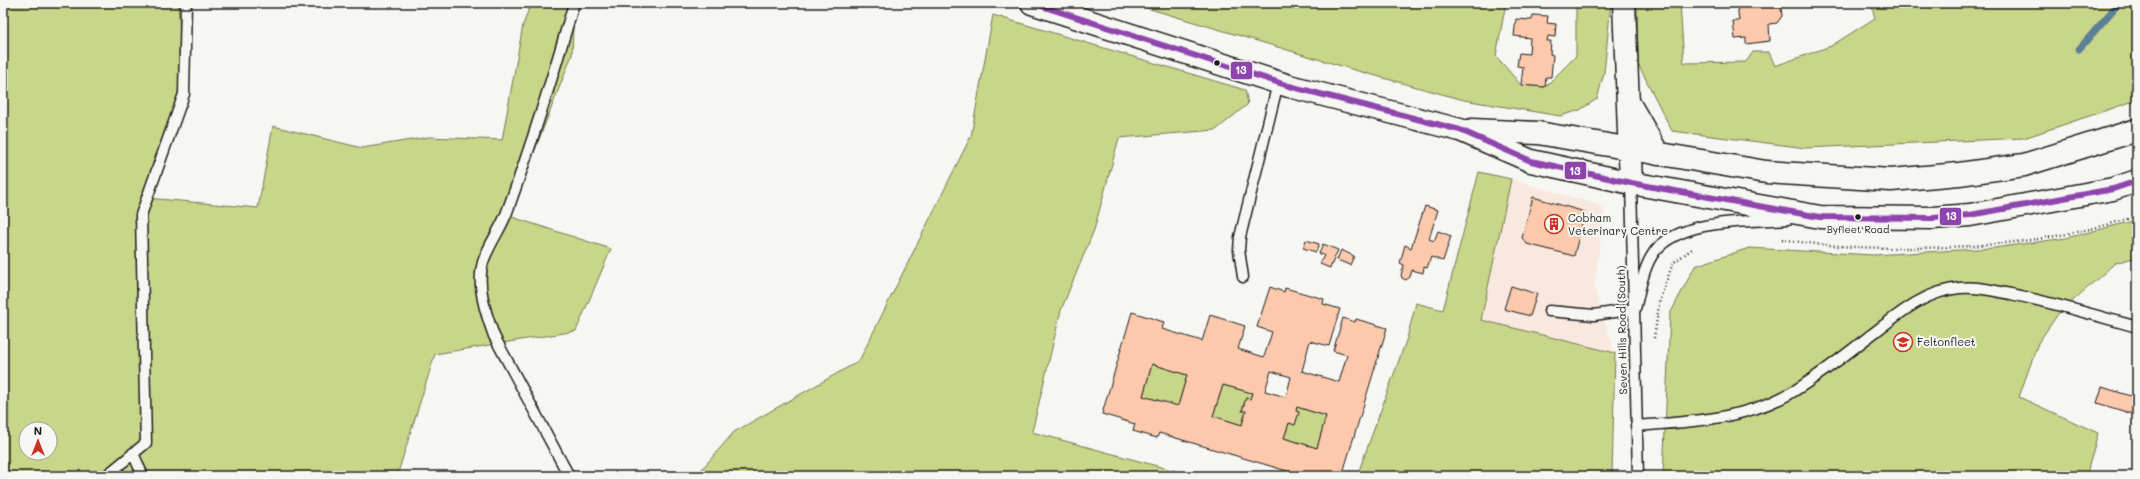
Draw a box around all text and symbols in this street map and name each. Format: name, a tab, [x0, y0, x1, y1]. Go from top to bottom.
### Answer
unlabelled marker	[1212, 58, 1222, 68]
line badge: 13	[1230, 61, 1253, 80]
text: 13	[1235, 62, 1247, 77]
line badge: 13	[1564, 161, 1587, 180]
text: 13	[1569, 163, 1581, 178]
line badge: 13	[1939, 207, 1962, 226]
text: 13	[1945, 208, 1957, 223]
place label: Cobham Veterinary Centre	[1568, 210, 1668, 238]
marker: Byfleet Road	[1853, 212, 1863, 222]
building icon: Cobham Veterinary Centre	[1543, 213, 1565, 235]
place label: Byfleet Road	[1827, 222, 1889, 236]
street label: Seven Hills Road (South)	[1613, 265, 1630, 395]
school or university icon: Feltonfleet	[1892, 331, 1914, 353]
place label: Feltonfleet	[1917, 334, 1976, 349]
north arrow	[18, 421, 58, 461]
text: N	[34, 423, 42, 438]

